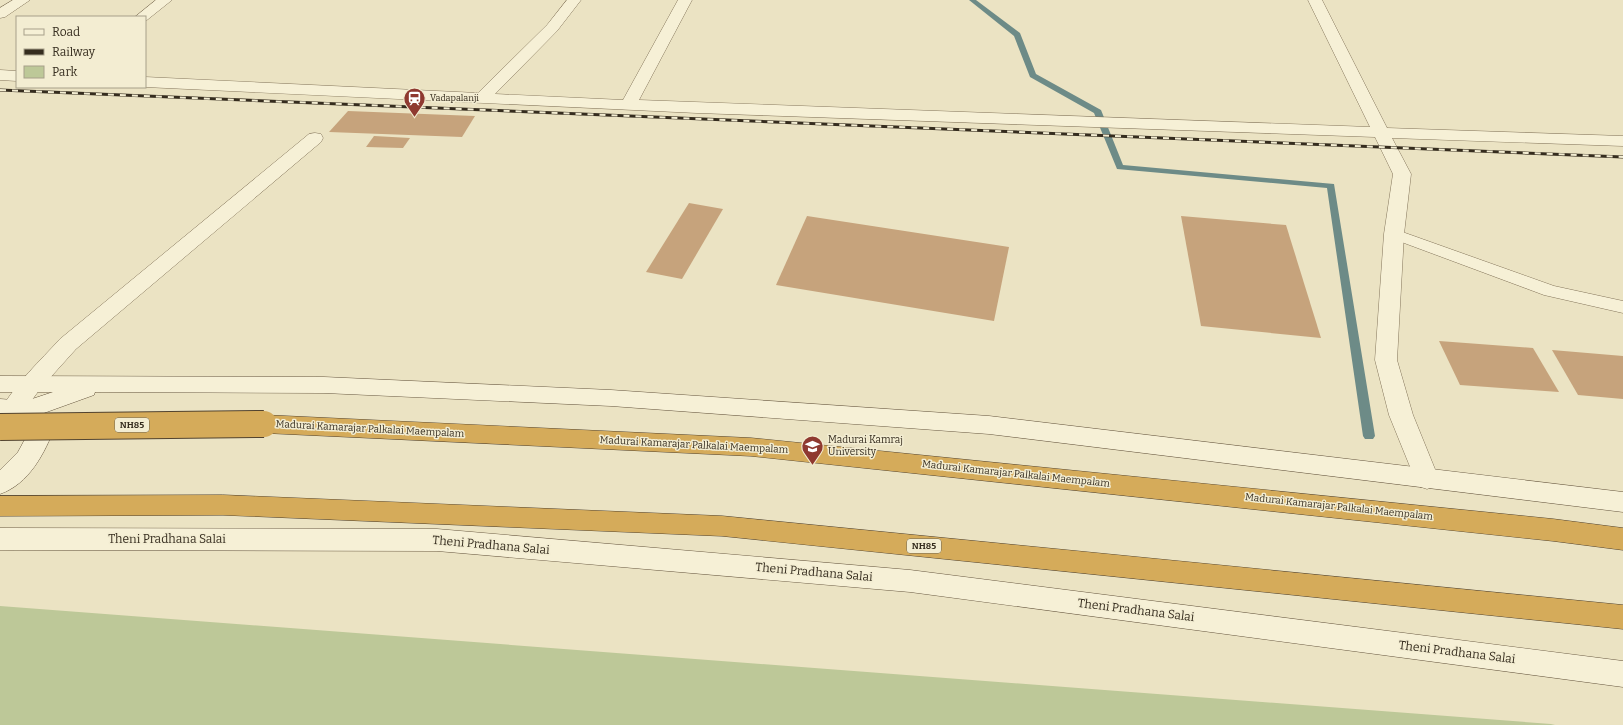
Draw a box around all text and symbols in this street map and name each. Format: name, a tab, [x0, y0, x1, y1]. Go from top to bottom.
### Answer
legend	[16, 16, 146, 88]
text: Road	[52, 25, 80, 39]
text: Railway	[52, 45, 96, 59]
text: Park	[52, 65, 78, 79]
station icon: Vadapalanji	[401, 85, 427, 118]
place label: Vadapalanji	[430, 93, 479, 103]
road number: NH85	[115, 418, 149, 432]
street label: Madurai Kamarajar Palkalai Maempalam	[275, 418, 465, 440]
school or university icon: Madurai Kamraj University	[799, 433, 825, 466]
street label: Madurai Kamarajar Palkalai Maempalam	[599, 434, 789, 456]
place label: Madurai Kamraj University	[828, 434, 903, 458]
street label: Madurai Kamarajar Palkalai Maempalam	[922, 458, 1111, 490]
street label: Madurai Kamarajar Palkalai Maempalam	[1245, 491, 1434, 523]
street label: Theni Pradhana Salai	[108, 532, 226, 546]
street label: Theni Pradhana Salai	[432, 533, 551, 557]
road number: NH85	[907, 539, 941, 553]
street label: Theni Pradhana Salai	[755, 560, 874, 584]
street label: Theni Pradhana Salai	[1077, 596, 1196, 624]
street label: Theni Pradhana Salai	[1398, 638, 1517, 666]

